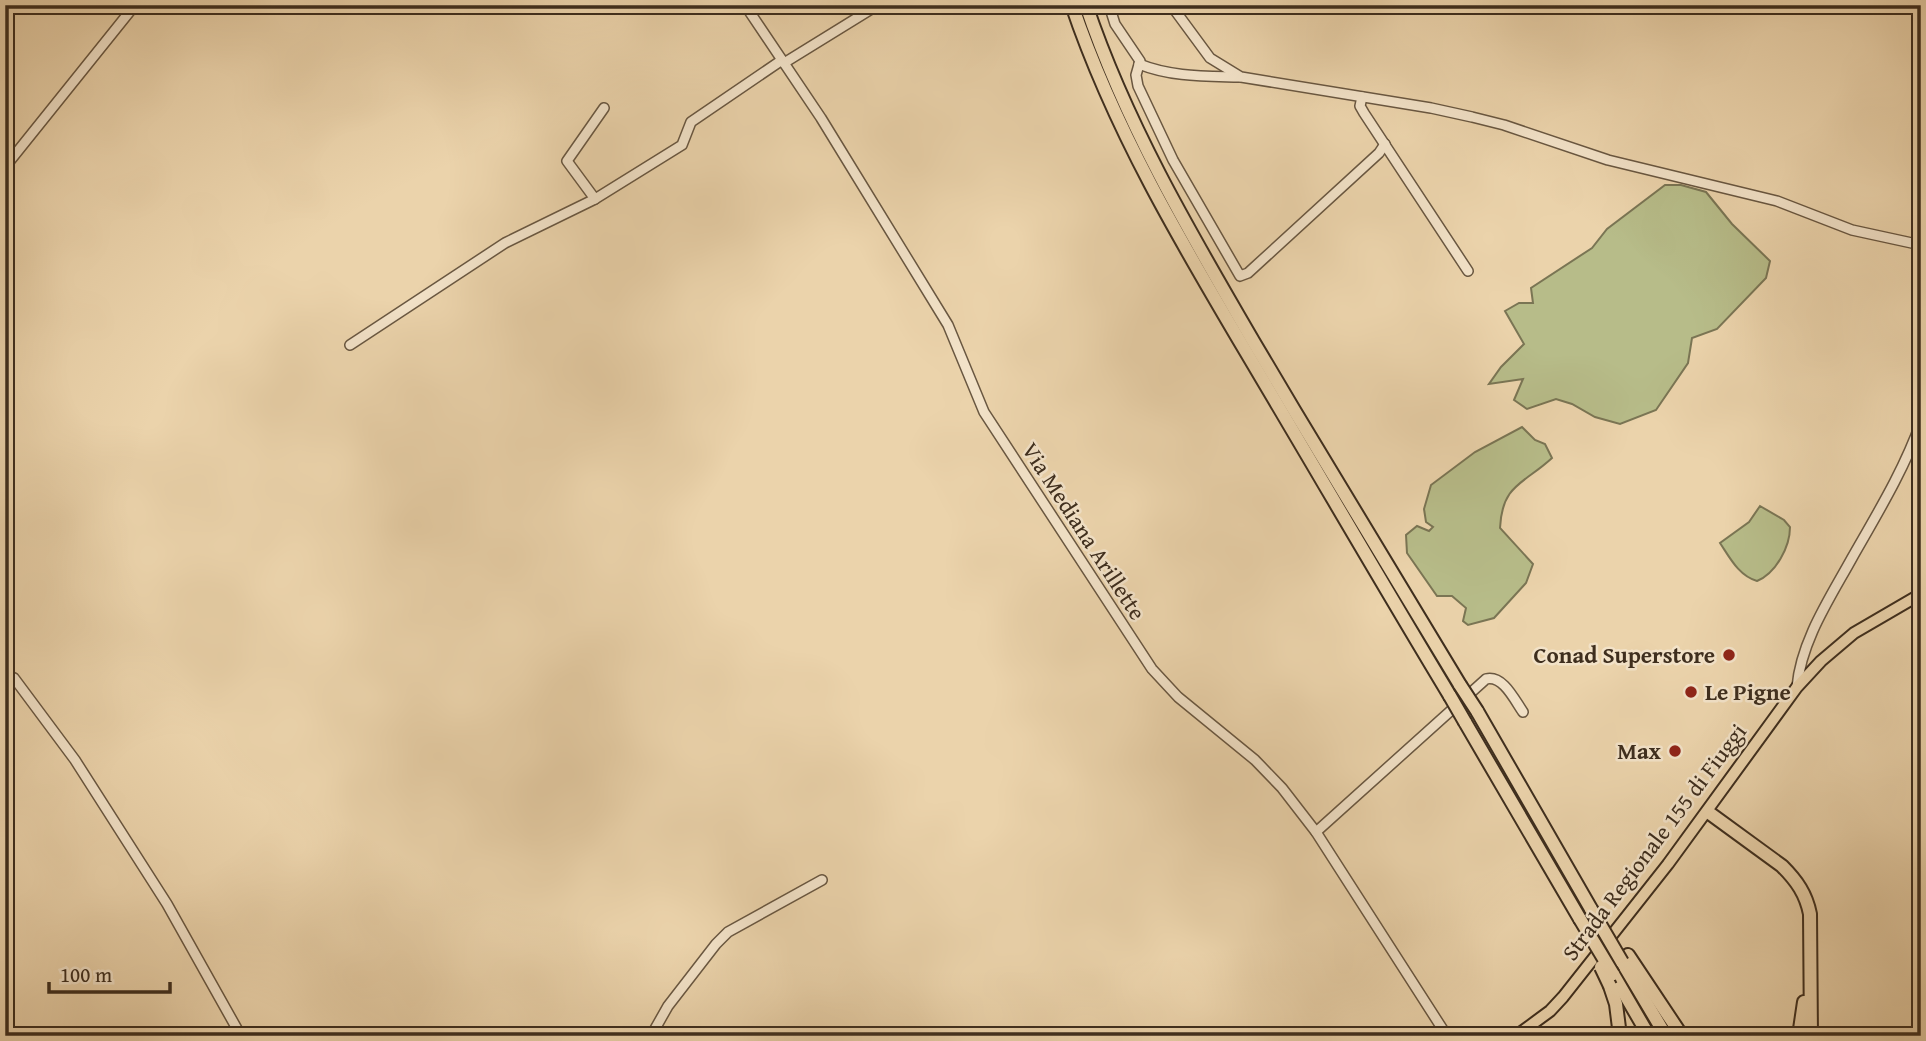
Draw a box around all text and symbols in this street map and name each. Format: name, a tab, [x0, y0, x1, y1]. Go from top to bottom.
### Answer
street label: Via Mediana Arillette	[1014, 435, 1154, 626]
place label: Conad Superstore	[1534, 638, 1715, 671]
marker: Conad Superstore	[1721, 647, 1737, 663]
place label: Le Pigne	[1705, 675, 1791, 708]
marker: Le Pigne	[1683, 684, 1699, 700]
street label: Strada Regionale 155 di Fiuggi	[1553, 716, 1754, 967]
place label: Max	[1617, 734, 1661, 767]
marker: Max	[1667, 743, 1683, 759]
scale bar	[49, 950, 170, 994]
text: 100 m	[60, 959, 112, 990]

